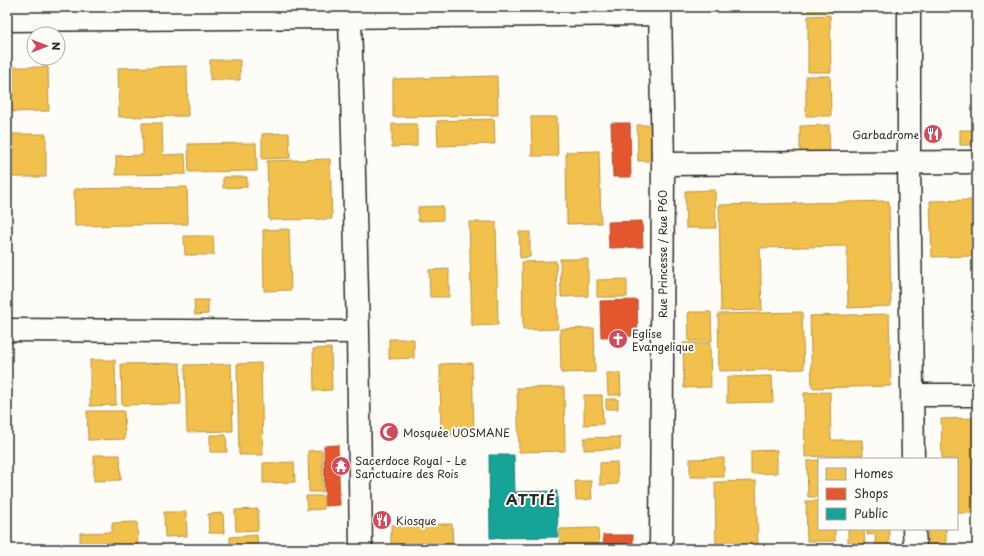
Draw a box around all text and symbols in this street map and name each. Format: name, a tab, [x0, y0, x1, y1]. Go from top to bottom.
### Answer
north arrow	[26, 26, 66, 66]
text: N	[48, 42, 65, 51]
restaurant icon: Garbadrome	[922, 123, 944, 145]
place label: Garbadrome	[852, 126, 920, 143]
street label: Rue Princesse / Rue P60	[654, 190, 671, 318]
place label: Eglise Evangelique	[632, 325, 694, 355]
church icon: Eglise Evangelique	[607, 328, 629, 350]
mosque icon: Mosquée UOSMANE	[378, 421, 400, 443]
place label: Mosquée UOSMANE	[403, 424, 510, 441]
place label: Sacerdoce Royal - Le Sanctuaire des Rois	[355, 452, 467, 482]
temple icon: Sacerdoce Royal - Le Sanctuaire des Rois	[330, 455, 352, 477]
legend	[818, 458, 958, 530]
text: Homes	[854, 464, 893, 482]
text: Shops	[854, 484, 889, 502]
district label: ATTIÉ	[506, 487, 556, 510]
text: Public	[854, 504, 888, 522]
restaurant icon: Kiosque	[371, 509, 393, 531]
place label: Kiosque	[396, 512, 437, 529]

